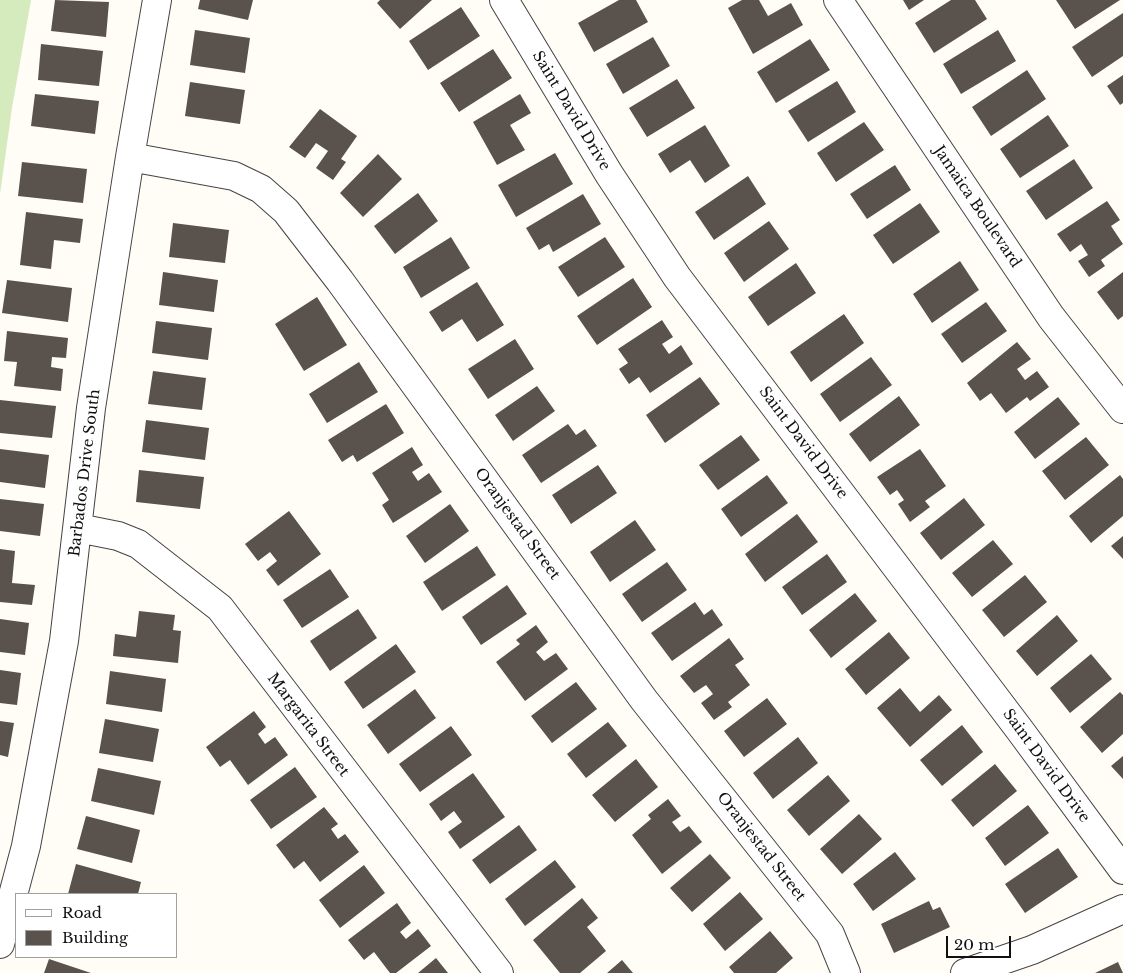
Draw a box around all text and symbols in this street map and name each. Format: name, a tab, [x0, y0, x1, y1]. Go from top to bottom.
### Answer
street label: Saint David Drive	[528, 48, 614, 174]
street label: Jamaica Boulevard	[930, 143, 1024, 271]
street label: Saint David Drive	[755, 383, 851, 503]
street label: Barbados Drive South	[66, 388, 104, 558]
street label: Oranjestad Street	[470, 465, 564, 583]
street label: Margarita Street	[263, 670, 353, 780]
street label: Saint David Drive	[999, 706, 1093, 826]
street label: Oranjestad Street	[713, 789, 809, 905]
legend	[15, 893, 178, 958]
text: Road	[62, 903, 102, 922]
scale bar	[948, 926, 1013, 958]
text: Building	[62, 928, 128, 947]
text: 20 m	[954, 935, 994, 954]

